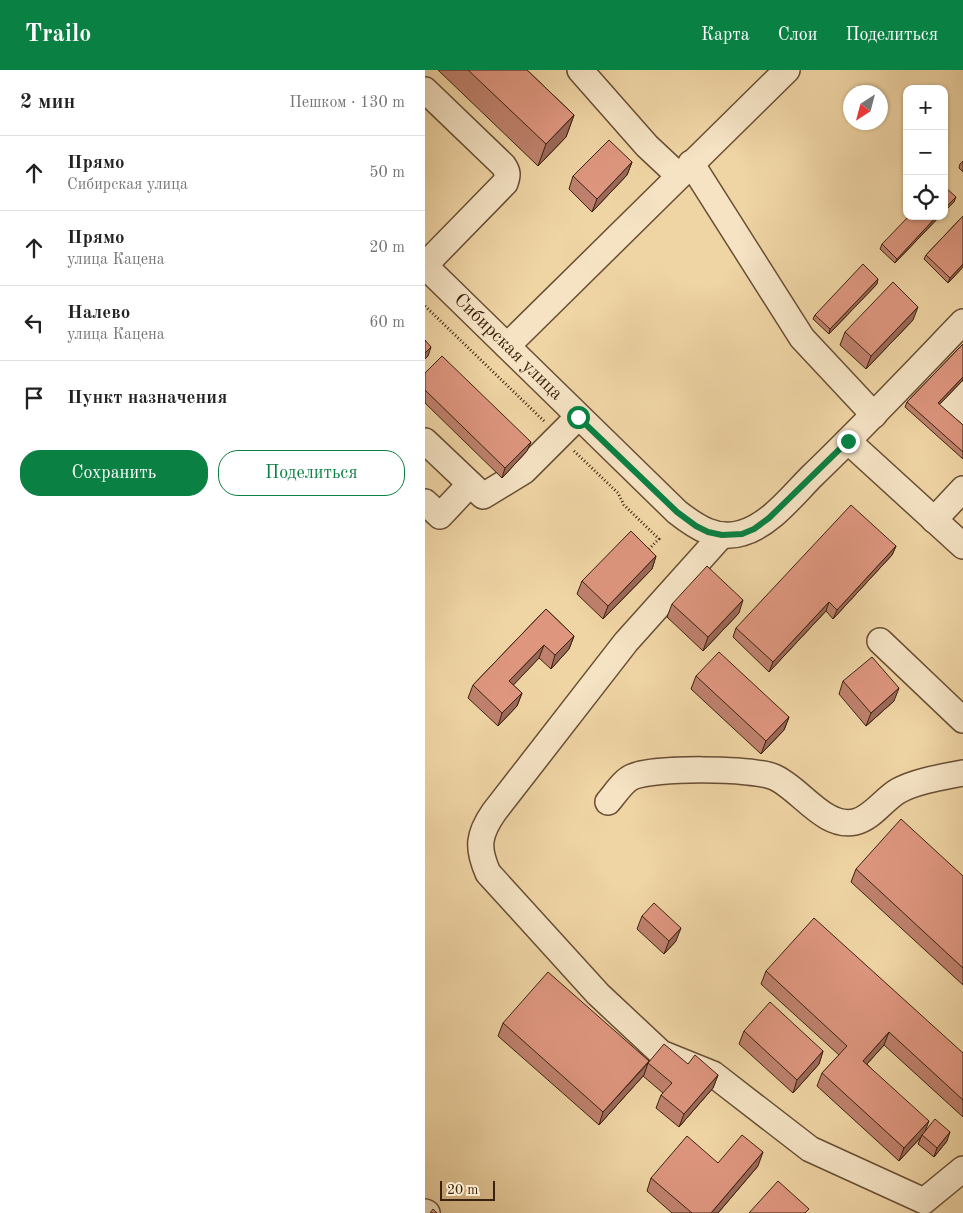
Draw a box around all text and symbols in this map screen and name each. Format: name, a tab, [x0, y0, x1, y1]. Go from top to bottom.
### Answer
text: Trailo	[25, 23, 91, 47]
text: Карта	[701, 26, 750, 44]
text: Слои	[778, 26, 817, 44]
text: Поделиться	[845, 26, 938, 44]
north arrow	[843, 85, 888, 130]
map controls	[903, 85, 948, 220]
button: +	[903, 85, 948, 130]
text: 2 мин	[20, 92, 75, 113]
text: Пешком · 130 m	[289, 95, 405, 111]
button: −	[903, 130, 948, 175]
text: Прямо	[67, 154, 125, 173]
icon: ahead	[20, 159, 48, 187]
text: 50 m	[369, 165, 405, 181]
button: locate	[903, 175, 948, 220]
text: Сибирская улица	[67, 177, 188, 193]
text: Прямо	[67, 229, 125, 248]
icon: ahead	[20, 234, 48, 262]
text: 20 m	[369, 240, 405, 256]
text: улица Кацена	[67, 252, 165, 268]
street label: Сибирская улица	[450, 290, 566, 404]
text: Налево	[67, 304, 130, 323]
icon: left	[20, 309, 48, 337]
text: 60 m	[369, 315, 405, 331]
text: улица Кацена	[67, 327, 165, 343]
icon: arrive	[20, 384, 48, 412]
text: Пункт назначения	[67, 389, 227, 408]
route start	[567, 406, 590, 429]
route end	[837, 430, 860, 453]
button: Сохранить	[20, 450, 208, 496]
button: Поделиться	[218, 450, 405, 496]
scale bar	[440, 1178, 495, 1201]
text: 20 m	[447, 1183, 478, 1197]

